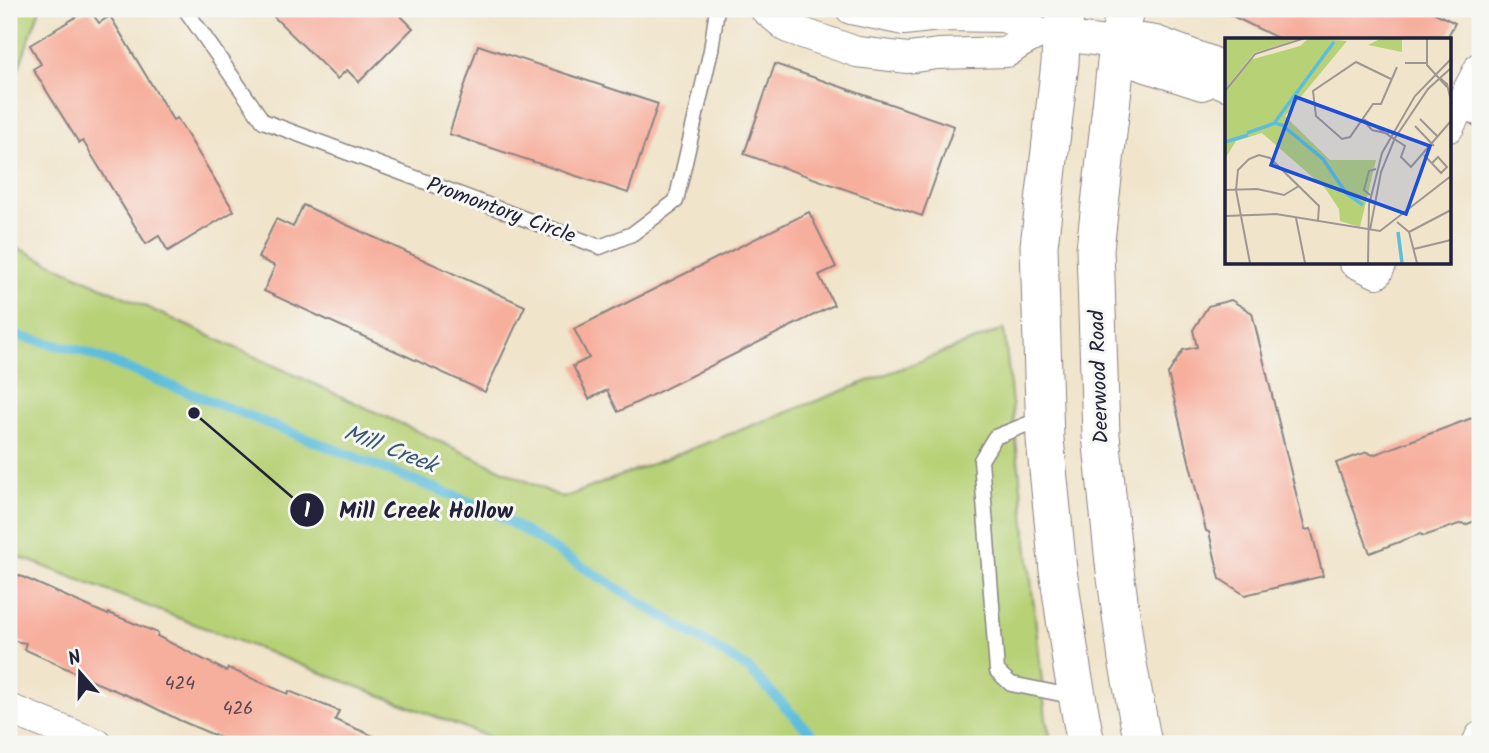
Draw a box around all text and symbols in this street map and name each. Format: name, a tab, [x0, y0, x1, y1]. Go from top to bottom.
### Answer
inset map	[1225, 38, 1450, 264]
street label: Promontory Circle	[422, 169, 581, 253]
street label: Deerwood Road	[1081, 309, 1119, 444]
water label: Mill Creek	[338, 416, 445, 485]
callout: Mill Creek Hollow	[290, 488, 527, 532]
text: Mill Creek Hollow	[339, 494, 514, 530]
text: 1	[304, 495, 311, 528]
north arrow	[46, 638, 116, 708]
text: N	[64, 643, 86, 675]
house number: 424	[165, 670, 195, 699]
house number: 426	[223, 695, 253, 724]

